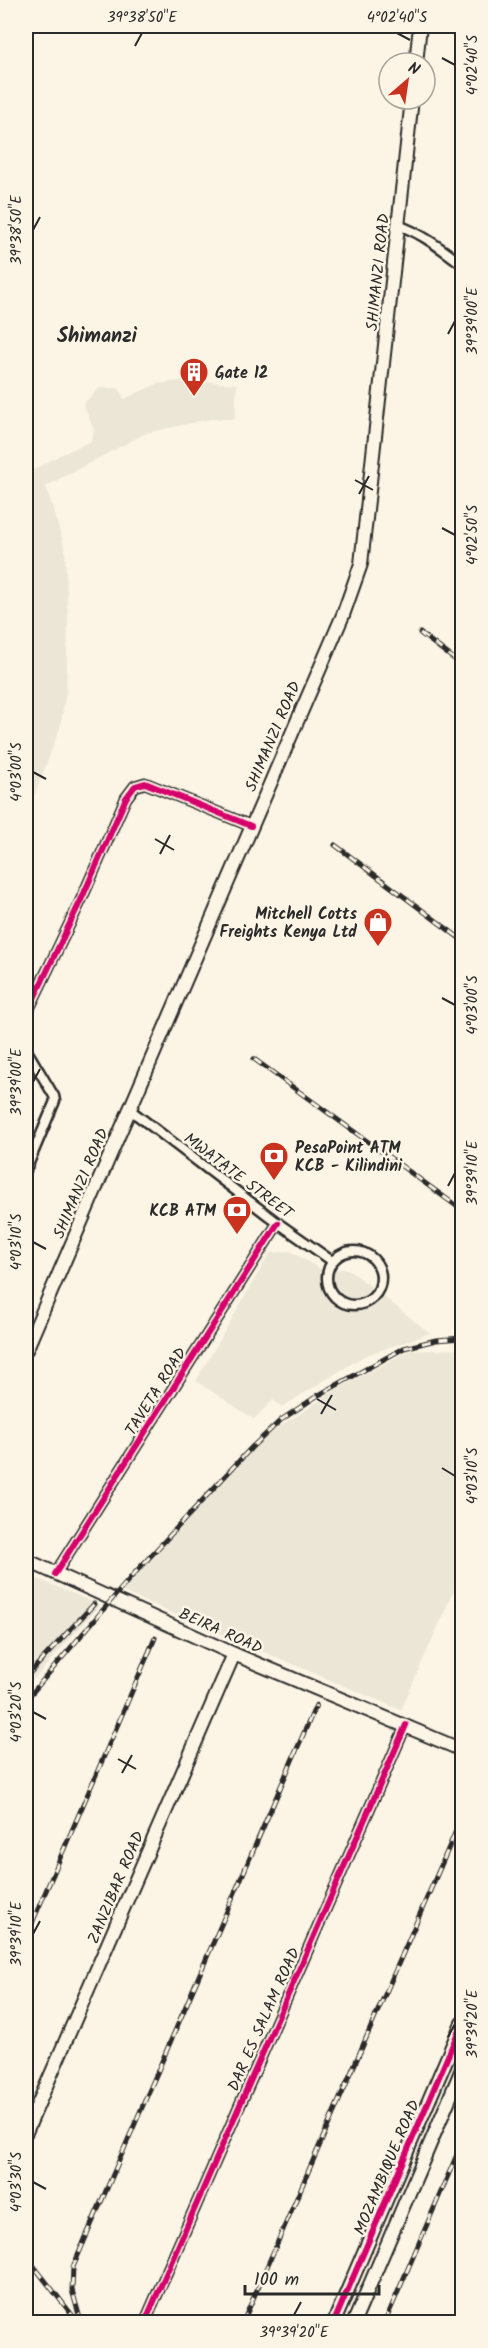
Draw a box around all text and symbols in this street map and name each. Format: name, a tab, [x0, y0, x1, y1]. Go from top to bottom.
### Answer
text: 39°38'50"E	[107, 6, 178, 30]
text: 4°02'40"S	[367, 6, 427, 30]
text: 4°02'40"S	[461, 35, 485, 95]
north arrow	[377, 51, 437, 111]
text: N	[403, 56, 424, 83]
text: 39°38'50"E	[5, 194, 29, 265]
street label: SHIMANZI ROAD	[360, 212, 397, 332]
text: 39°39'00"E	[461, 286, 485, 355]
district label: Shimanzi	[57, 321, 138, 353]
building icon: Gate 12	[178, 356, 210, 398]
place label: Gate 12	[215, 361, 268, 386]
text: 4°02'50"S	[461, 505, 485, 565]
street label: SHIMANZI ROAD	[239, 677, 308, 796]
text: 4°03'00"S	[5, 742, 29, 802]
place label: Mitchell Cotts Freights Kenya Ltd	[219, 902, 358, 945]
shop icon: Mitchell Cotts Freights Kenya Ltd	[362, 906, 394, 948]
text: 4°03'00"S	[461, 975, 485, 1035]
text: 39°39'00"E	[5, 1047, 29, 1116]
street label: SHIMANZI ROAD	[47, 1124, 116, 1243]
street label: MWATATE STREET	[178, 1127, 299, 1227]
place label: PesaPoint ATM KCB - Kilindini	[295, 1136, 403, 1179]
text: 39°39'10"E	[461, 1139, 485, 1205]
bank icon: PesaPoint ATM KCB - Kilindini	[258, 1140, 290, 1182]
bank icon: KCB ATM	[221, 1194, 253, 1236]
place label: KCB ATM	[149, 1199, 217, 1224]
text: 4°03'10"S	[5, 1214, 29, 1270]
street label: TAVETA ROAD	[119, 1343, 193, 1441]
text: 4°03'10"S	[461, 1448, 485, 1504]
street label: BEIRA ROAD	[175, 1602, 266, 1661]
text: 4°03'20"S	[5, 1682, 29, 1742]
street label: ZANZIBAR ROAD	[81, 1827, 151, 1948]
text: 39°39'10"E	[5, 1900, 29, 1966]
street label: DAR ES SALAM ROAD	[221, 1944, 307, 2096]
text: 39°39'20"E	[461, 1988, 485, 2059]
street label: MOZAMBIQUE ROAD	[348, 2096, 427, 2239]
text: 4°03'30"S	[5, 2152, 29, 2212]
scale bar	[245, 2258, 378, 2296]
text: 100 m	[254, 2266, 299, 2295]
text: 39°39'20"E	[260, 2321, 330, 2345]

